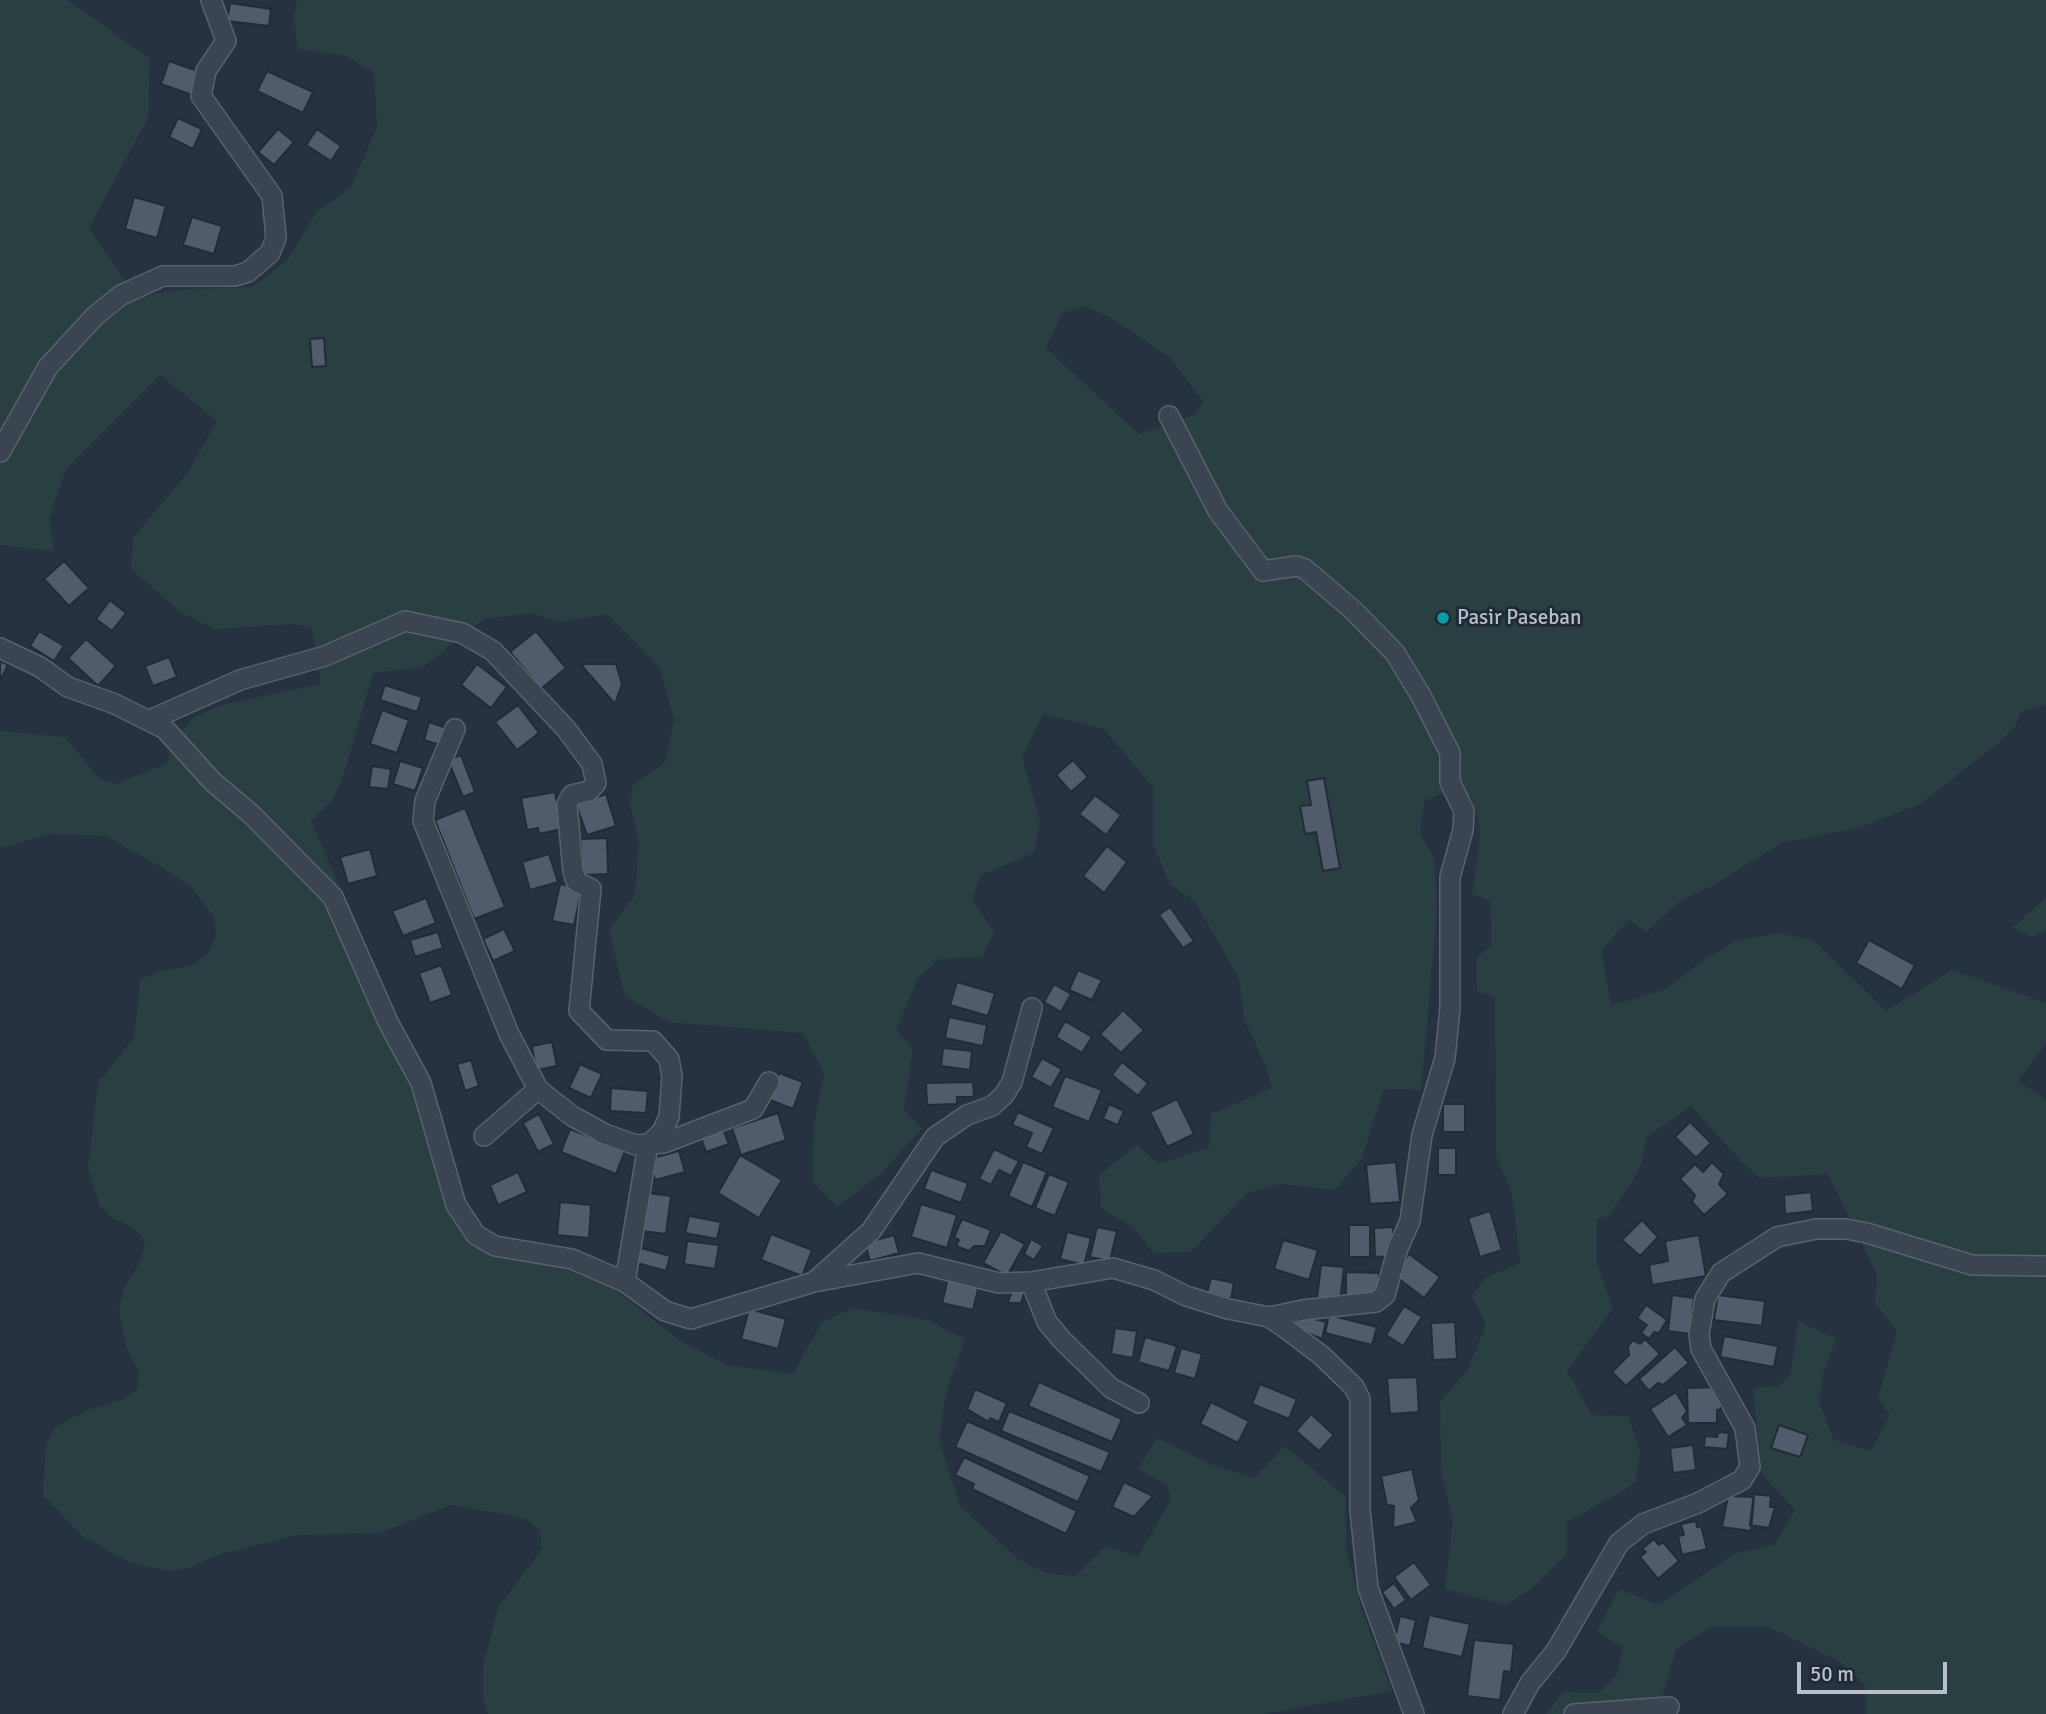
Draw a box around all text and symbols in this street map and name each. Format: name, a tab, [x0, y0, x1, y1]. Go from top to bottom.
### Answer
place label: Pasir Paseban	[1457, 605, 1581, 631]
marker: Pasir Paseban	[1435, 610, 1451, 626]
scale bar	[1801, 1648, 1952, 1692]
text: 50 m	[1810, 1661, 1854, 1687]

